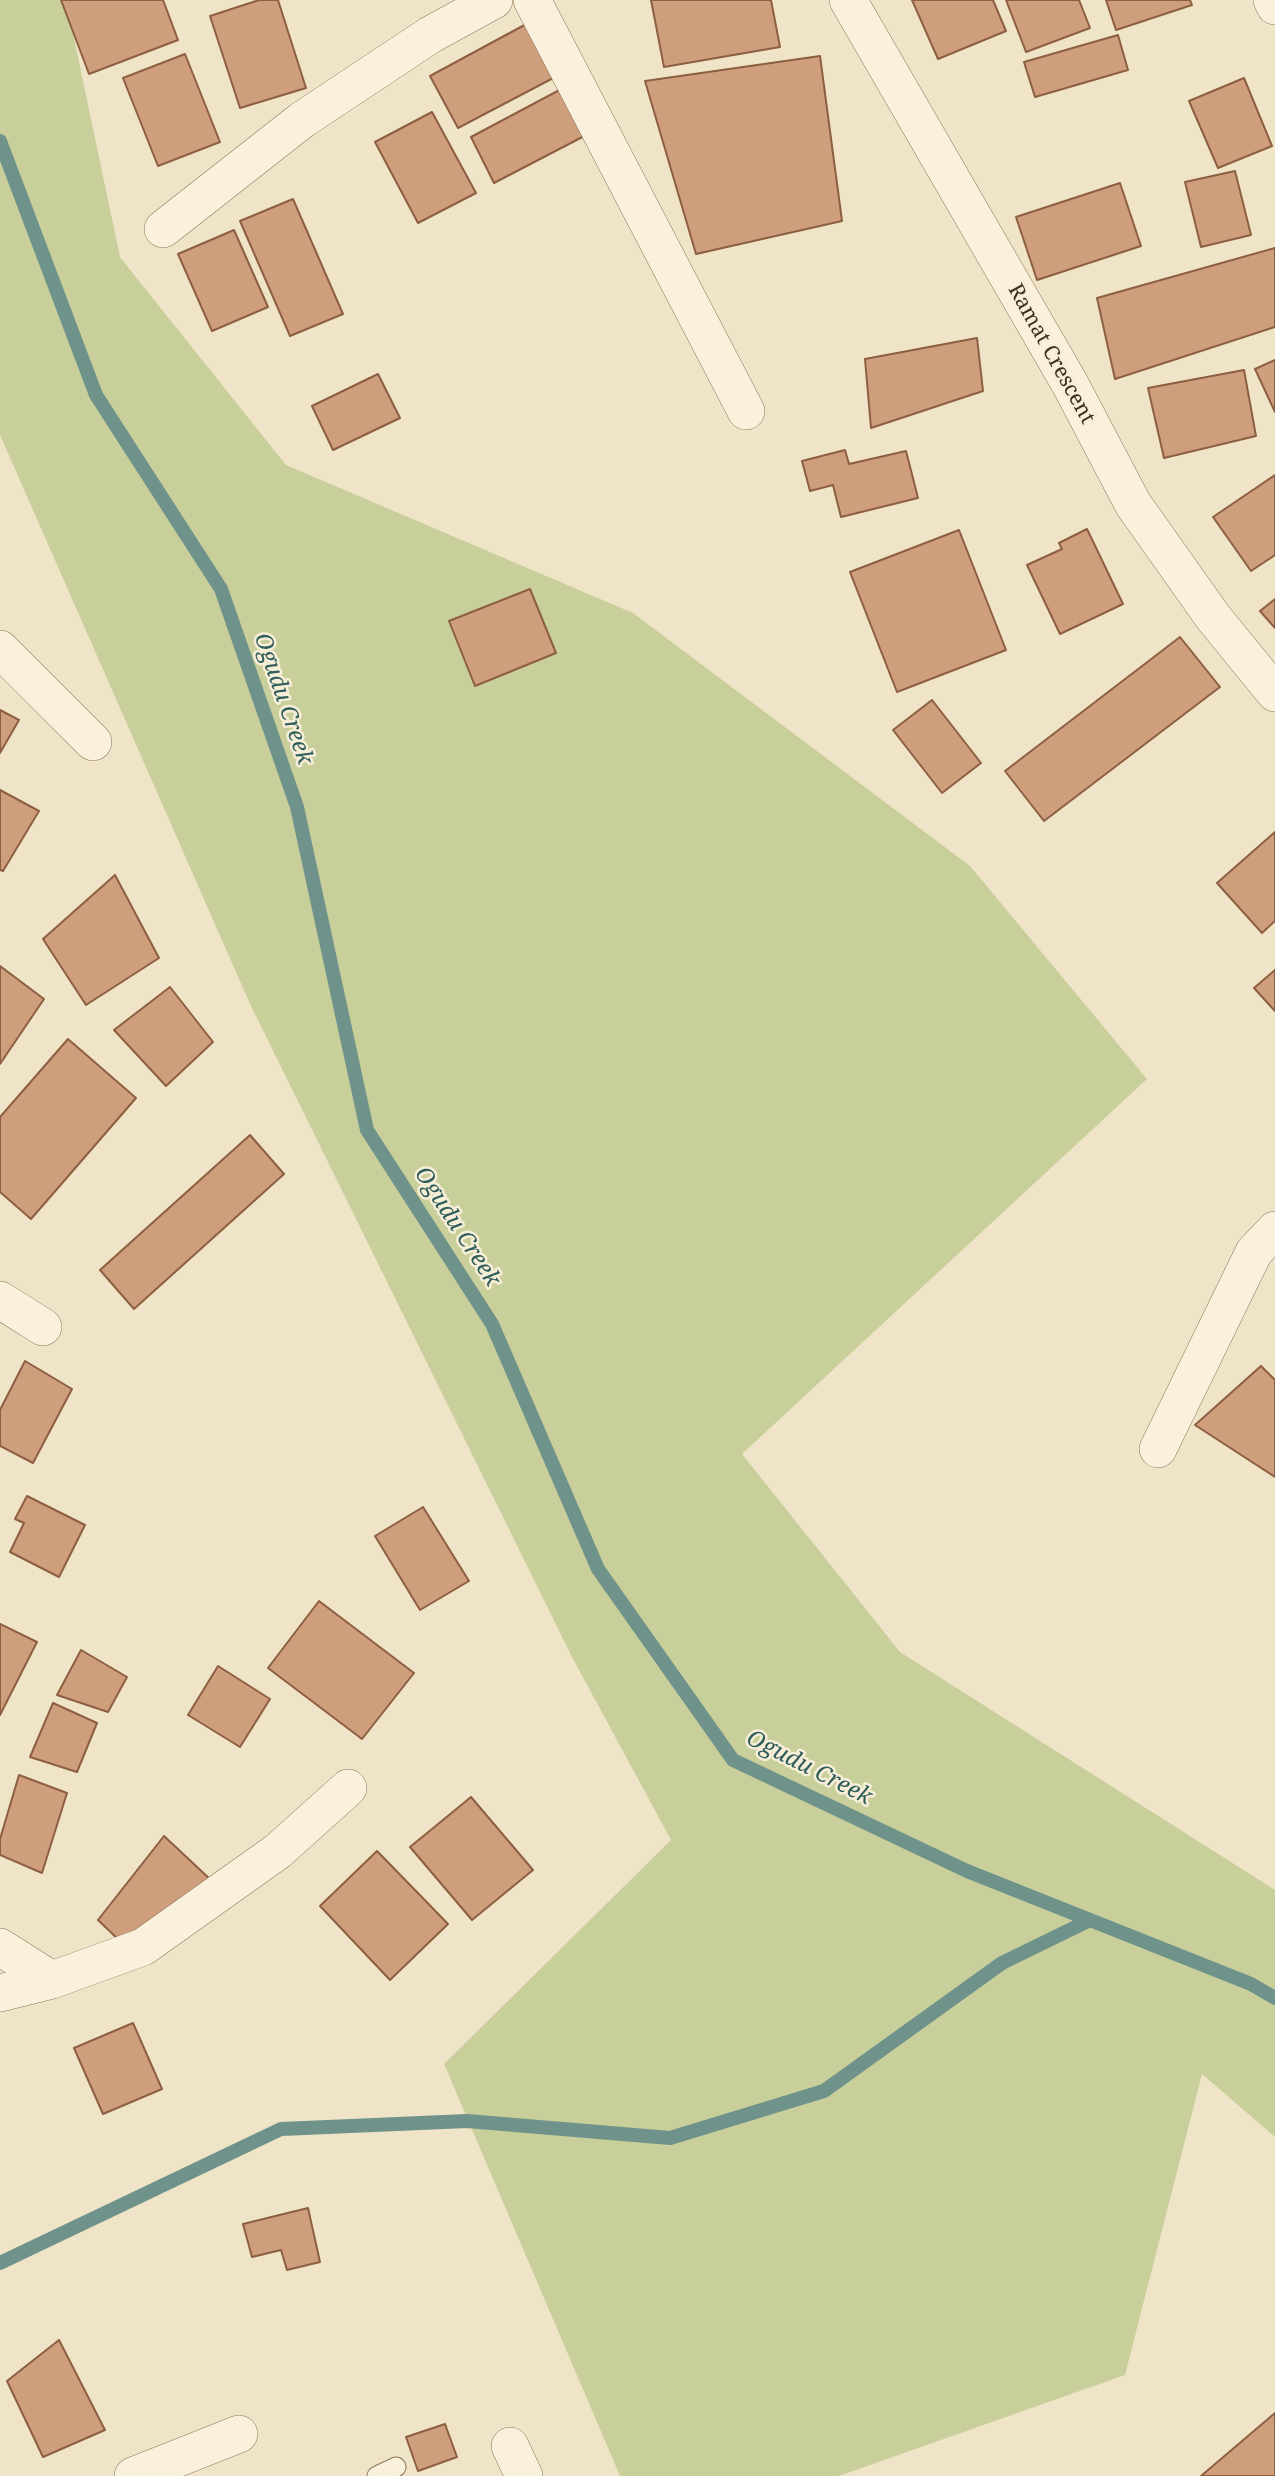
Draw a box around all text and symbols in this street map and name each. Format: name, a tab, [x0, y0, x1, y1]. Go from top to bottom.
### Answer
street label: Ramat Crescent	[1002, 280, 1100, 428]
water label: Ogudu Creek	[248, 630, 318, 768]
water label: Ogudu Creek	[408, 1162, 506, 1292]
water label: Ogudu Creek	[742, 1725, 876, 1811]

